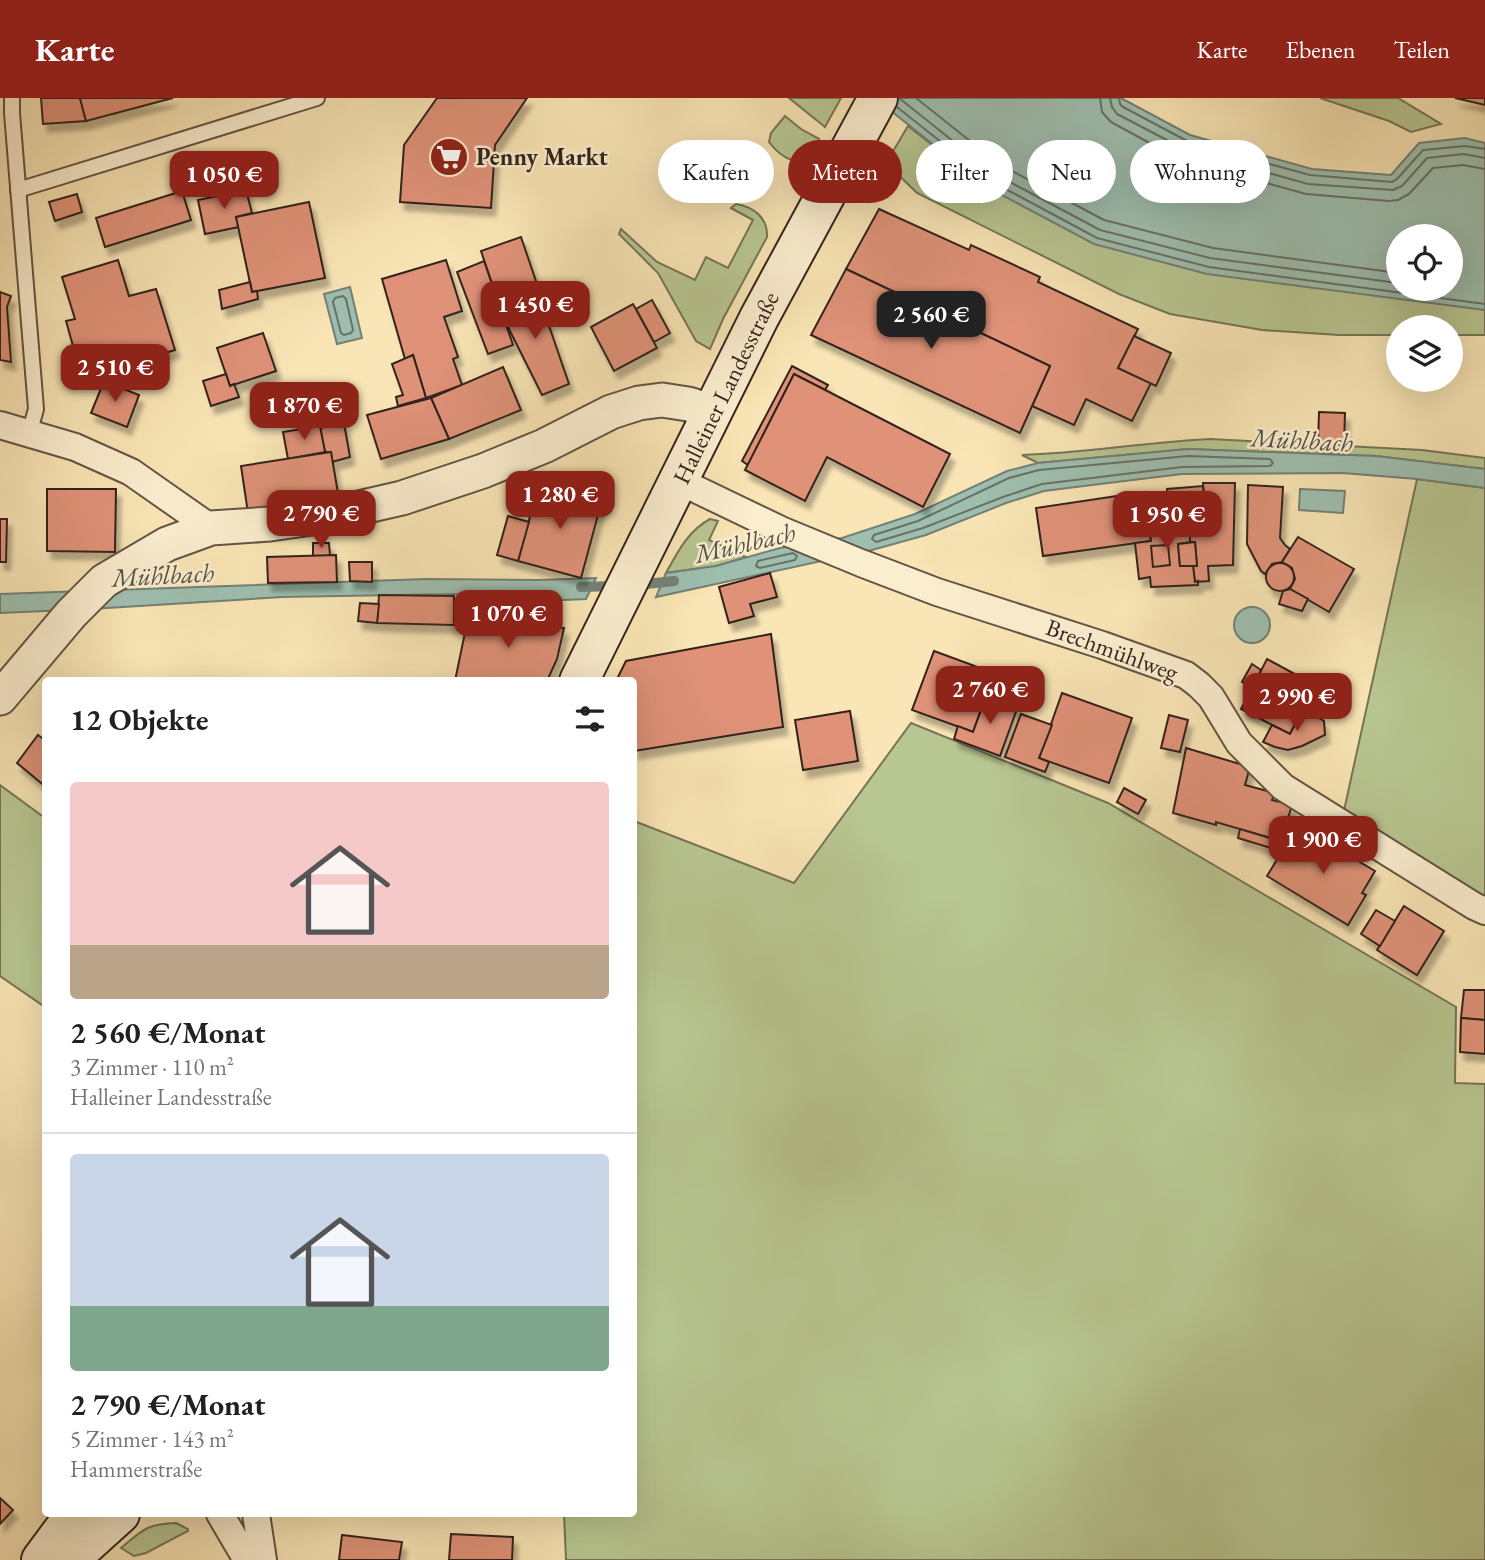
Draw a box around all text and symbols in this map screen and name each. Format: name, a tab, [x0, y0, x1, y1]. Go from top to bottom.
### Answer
text: Karte	[35, 28, 114, 71]
text: Karte	[1197, 34, 1247, 65]
text: Ebenen	[1285, 34, 1355, 65]
text: Teilen	[1393, 34, 1450, 65]
supermarket icon: Penny Markt	[428, 136, 470, 178]
chip: Kaufen	[658, 140, 774, 203]
chip: Mieten	[788, 140, 902, 203]
chip: Filter	[916, 140, 1013, 203]
chip: Neu	[1027, 140, 1116, 203]
chip: Wohnung	[1130, 140, 1270, 203]
place label: Penny Markt	[476, 141, 608, 173]
pin: 1 050 €	[159, 152, 289, 211]
text: 1 050 €	[186, 159, 262, 189]
map controls	[1386, 224, 1463, 392]
button: locate	[1386, 224, 1463, 301]
pin: 1 450 €	[470, 282, 600, 341]
street label: Halleiner Landesstraße	[665, 286, 786, 489]
text: 1 450 €	[497, 289, 573, 319]
pin: 2 560 €	[866, 292, 996, 351]
text: 2 560 €	[893, 299, 969, 329]
button: layers	[1386, 315, 1463, 392]
pin: 2 510 €	[50, 344, 180, 404]
text: 2 510 €	[77, 352, 153, 382]
pin: 1 870 €	[239, 382, 369, 442]
text: 1 870 €	[266, 390, 342, 420]
water label: Mühlbach	[1248, 420, 1354, 460]
pin: 1 280 €	[495, 472, 625, 531]
text: 1 280 €	[522, 479, 598, 509]
pin: 2 790 €	[256, 490, 386, 550]
pin: 1 950 €	[1102, 491, 1232, 551]
text: 2 790 €	[283, 498, 359, 528]
text: 1 950 €	[1129, 499, 1205, 529]
water label: Mühlbach	[689, 515, 799, 572]
water label: Mühlbach	[109, 555, 215, 595]
pin: 1 070 €	[443, 590, 573, 650]
text: 1 070 €	[470, 598, 546, 628]
street label: Brechmühlweg	[1042, 611, 1183, 688]
pin: 2 760 €	[925, 666, 1055, 726]
text: 2 760 €	[952, 674, 1028, 704]
pin: 2 990 €	[1232, 674, 1362, 733]
text: 2 990 €	[1259, 681, 1335, 711]
text: 12 Objekte	[70, 700, 209, 739]
icon: filters	[571, 700, 609, 738]
pin: 1 900 €	[1258, 816, 1388, 876]
text: 1 900 €	[1285, 824, 1361, 854]
icon: home	[277, 827, 403, 953]
text: 2 560 €/Monat	[70, 1013, 265, 1052]
text: 3 Zimmer · 110 m²	[70, 1052, 234, 1082]
text: Halleiner Landesstraße	[70, 1082, 272, 1112]
icon: home	[277, 1199, 403, 1325]
text: 2 790 €/Monat	[70, 1385, 265, 1424]
text: 5 Zimmer · 143 m²	[70, 1424, 234, 1454]
text: Hammerstraße	[70, 1454, 202, 1484]

